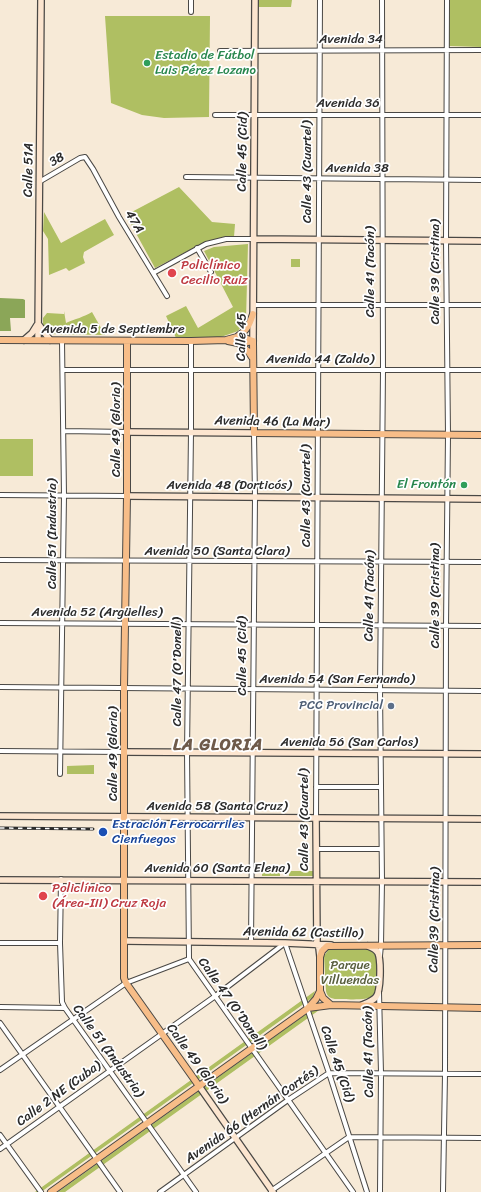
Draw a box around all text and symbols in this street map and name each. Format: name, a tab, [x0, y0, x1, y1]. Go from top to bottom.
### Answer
street label: Avenida 34	[319, 32, 383, 48]
place label: Estadio de Fútbol Luis Pérez Lozano	[155, 48, 256, 79]
marker: Estadio de Fútbol Luis Pérez Lozano	[142, 58, 152, 68]
street label: Avenida 36	[316, 96, 380, 112]
street label: Calle 45 (Cid)	[235, 112, 251, 192]
street label: Calle 43 (Cuartel)	[300, 121, 316, 223]
street label: Calle 51A	[21, 143, 37, 197]
street label: 38	[47, 150, 67, 170]
street label: Avenida 38	[325, 161, 389, 177]
street label: 47A	[121, 208, 147, 236]
street label: Calle 39 (Cristina)	[428, 219, 444, 325]
street label: Calle 41 (Tacón)	[363, 226, 379, 318]
place label: Policlínico Cecilio Ruiz	[181, 258, 248, 289]
marker: Policlínico Cecilio Ruiz	[166, 267, 178, 279]
street label: Calle 45	[234, 313, 250, 361]
street label: Avenida 5 de Septiembre	[41, 322, 185, 338]
street label: Avenida 44 (Zaldo)	[266, 352, 374, 368]
street label: Calle 49 (Gloria)	[109, 383, 125, 477]
street label: Avenida 46 (La Mar)	[214, 413, 330, 431]
street label: Calle 43 (Cuartel)	[299, 445, 315, 547]
place label: El Frontón	[397, 477, 456, 493]
street label: Avenida 48 (Dorticós)	[166, 478, 292, 494]
street label: Calle 51 (Industria)	[45, 479, 61, 589]
marker: El Frontón	[459, 480, 469, 490]
street label: Calle 39 (Cristina)	[428, 543, 444, 649]
street label: Avenida 50 (Santa Clara)	[145, 544, 289, 560]
street label: Calle 41 (Tacón)	[361, 550, 379, 642]
street label: Avenida 52 (Argüelles)	[32, 605, 162, 621]
street label: Calle 45 (Cid)	[235, 616, 251, 696]
street label: Calle 47 (O'Donell)	[170, 617, 186, 727]
street label: Avenida 54 (San Fernando)	[259, 672, 415, 688]
place label: PCC Provincial	[299, 698, 383, 714]
marker: PCC Provincial	[386, 701, 396, 711]
street label: Calle 49 (Gloria)	[106, 707, 122, 801]
street label: Avenida 56 (San Carlos)	[280, 735, 418, 751]
district label: LA GLORIA	[174, 736, 262, 756]
street label: Calle 43 (Cuartel)	[297, 769, 313, 871]
street label: Avenida 58 (Santa Cruz)	[147, 799, 287, 815]
place label: Estración Ferrocarriles Cienfuegos	[112, 817, 244, 848]
marker: Estración Ferrocarriles Cienfuegos	[97, 826, 109, 838]
street label: Avenida 60 (Santa Elena)	[144, 861, 290, 877]
street label: Calle 39 (Cristina)	[426, 867, 444, 973]
place label: Policlínico (Área-III) Cruz Roja	[52, 881, 166, 912]
marker: Policlínico (Área-III) Cruz Roja	[37, 890, 49, 902]
street label: Avenida 62 (Castillo)	[243, 924, 363, 942]
street label: Calle 47 (O'Donell)	[194, 955, 270, 1053]
park label: Parque Villuendas	[321, 958, 379, 989]
street label: Calle 51 (Industria)	[69, 1002, 147, 1100]
street label: Calle 41 (Tacón)	[360, 1006, 378, 1098]
street label: Calle 49 (Gloria)	[163, 1021, 231, 1107]
street label: Calle 45 (Cid)	[317, 1024, 357, 1104]
street label: Calle 2 NE (Cuba)	[14, 1058, 104, 1130]
street label: Avenida 66 (Hernán Cortés)	[182, 1063, 322, 1167]

